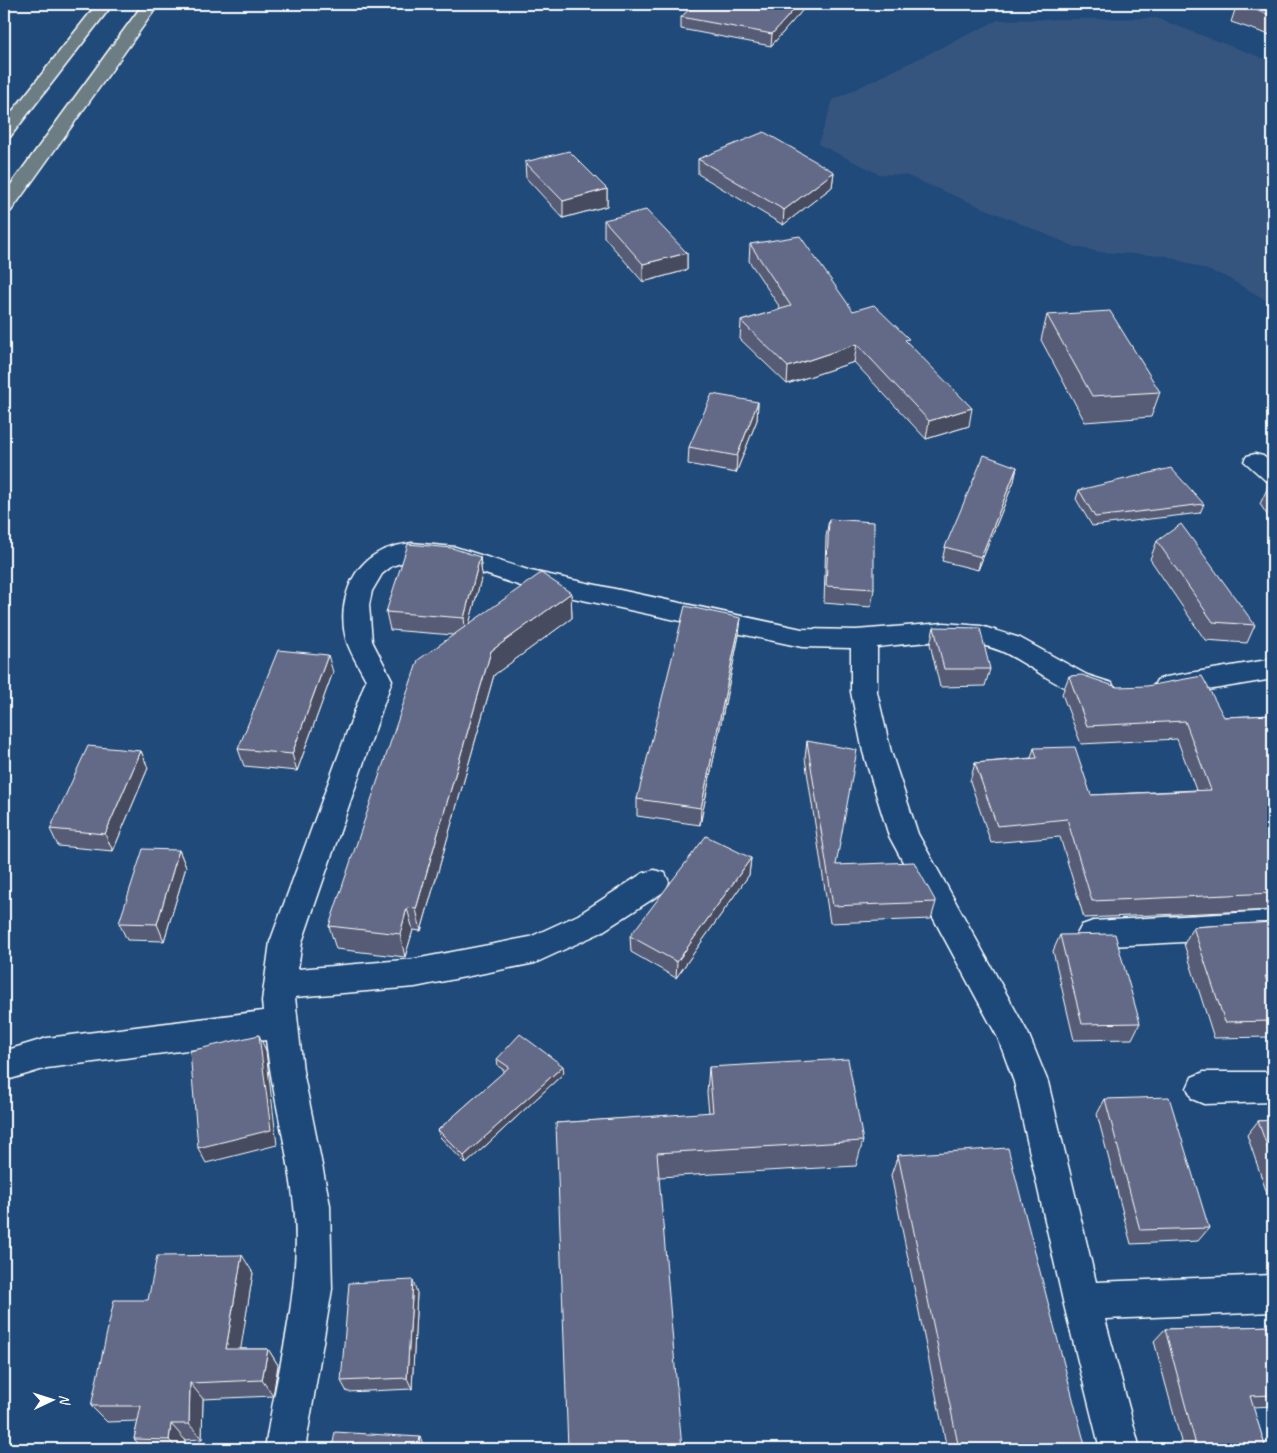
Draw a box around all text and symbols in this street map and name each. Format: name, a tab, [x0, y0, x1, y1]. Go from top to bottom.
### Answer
north arrow	[28, 1376, 78, 1426]
text: N	[56, 1394, 73, 1406]

